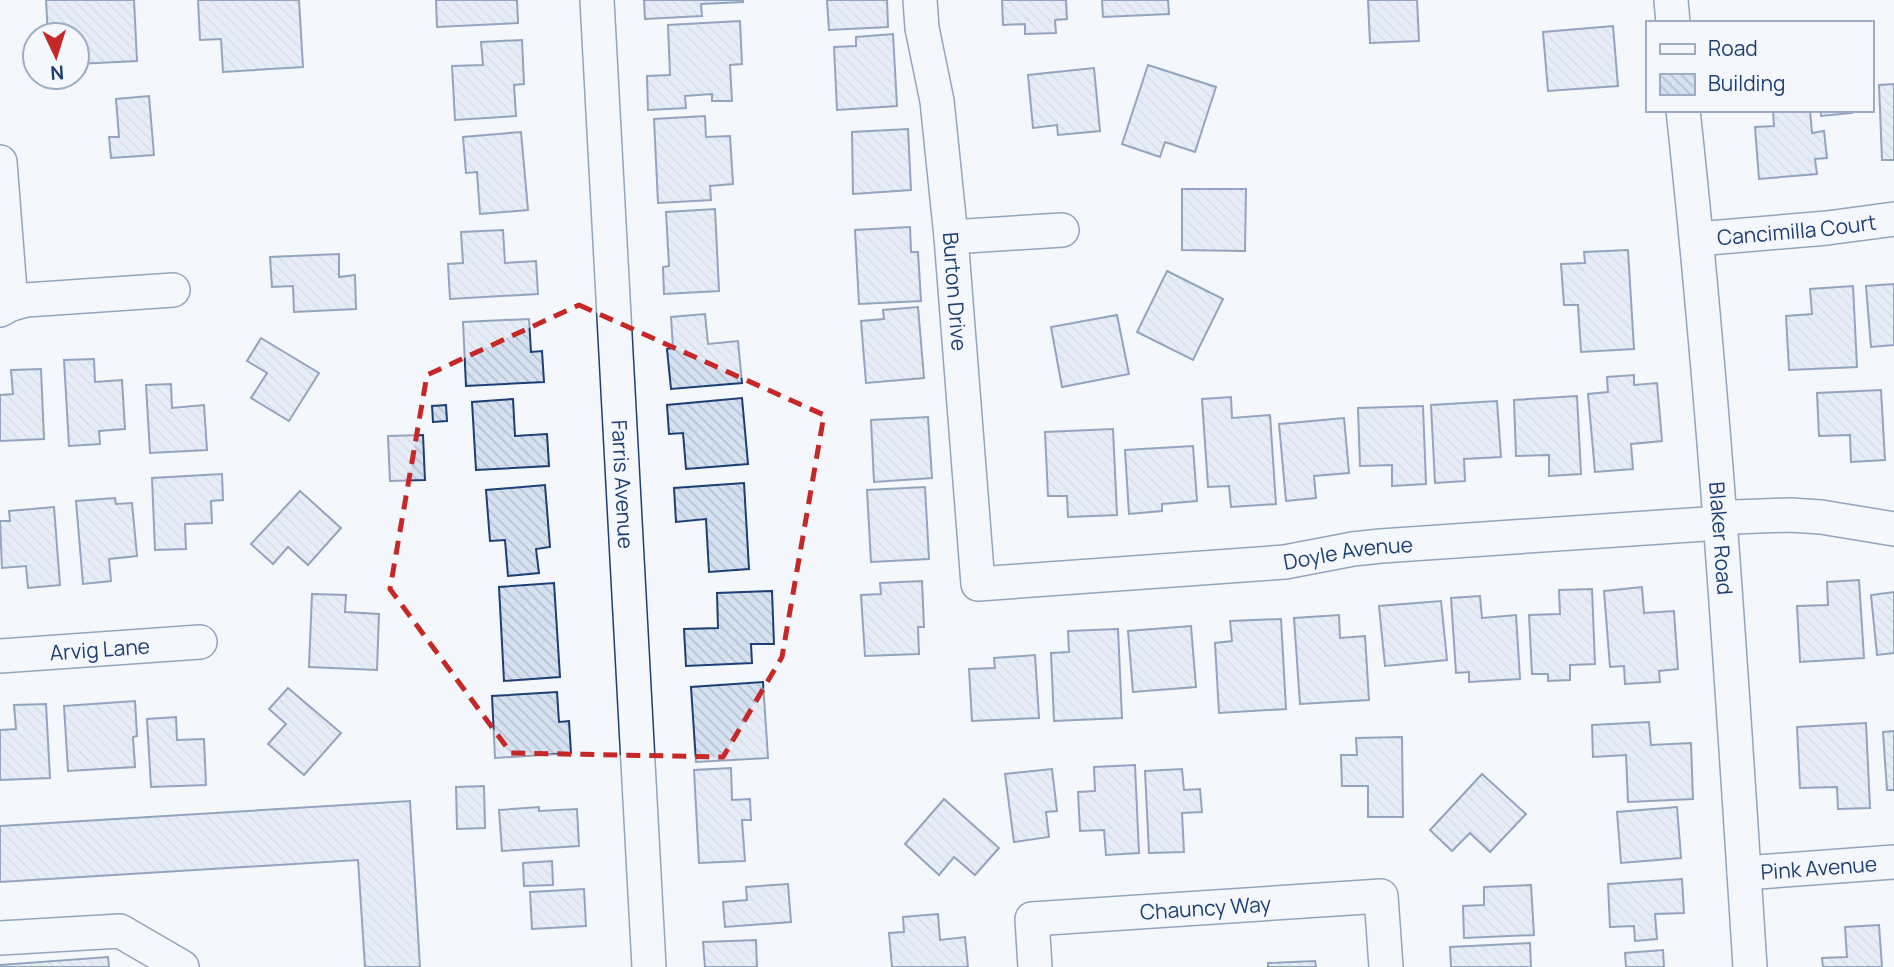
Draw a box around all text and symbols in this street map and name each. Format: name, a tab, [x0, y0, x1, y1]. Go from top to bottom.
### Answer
north arrow	[21, 21, 91, 91]
legend	[1646, 21, 1873, 112]
text: Road	[1708, 34, 1758, 62]
text: N	[49, 60, 65, 86]
text: Building	[1708, 69, 1785, 97]
street label: Cancimilla Court	[1716, 208, 1878, 251]
street label: Burton Drive	[937, 231, 974, 352]
street label: Farris Avenue	[606, 419, 640, 549]
street label: Blaker Road	[1703, 481, 1739, 596]
street label: Doyle Avenue	[1281, 530, 1414, 576]
street label: Arvig Lane	[49, 632, 151, 666]
street label: Pink Avenue	[1760, 849, 1878, 886]
street label: Chauncy Way	[1139, 889, 1272, 926]

